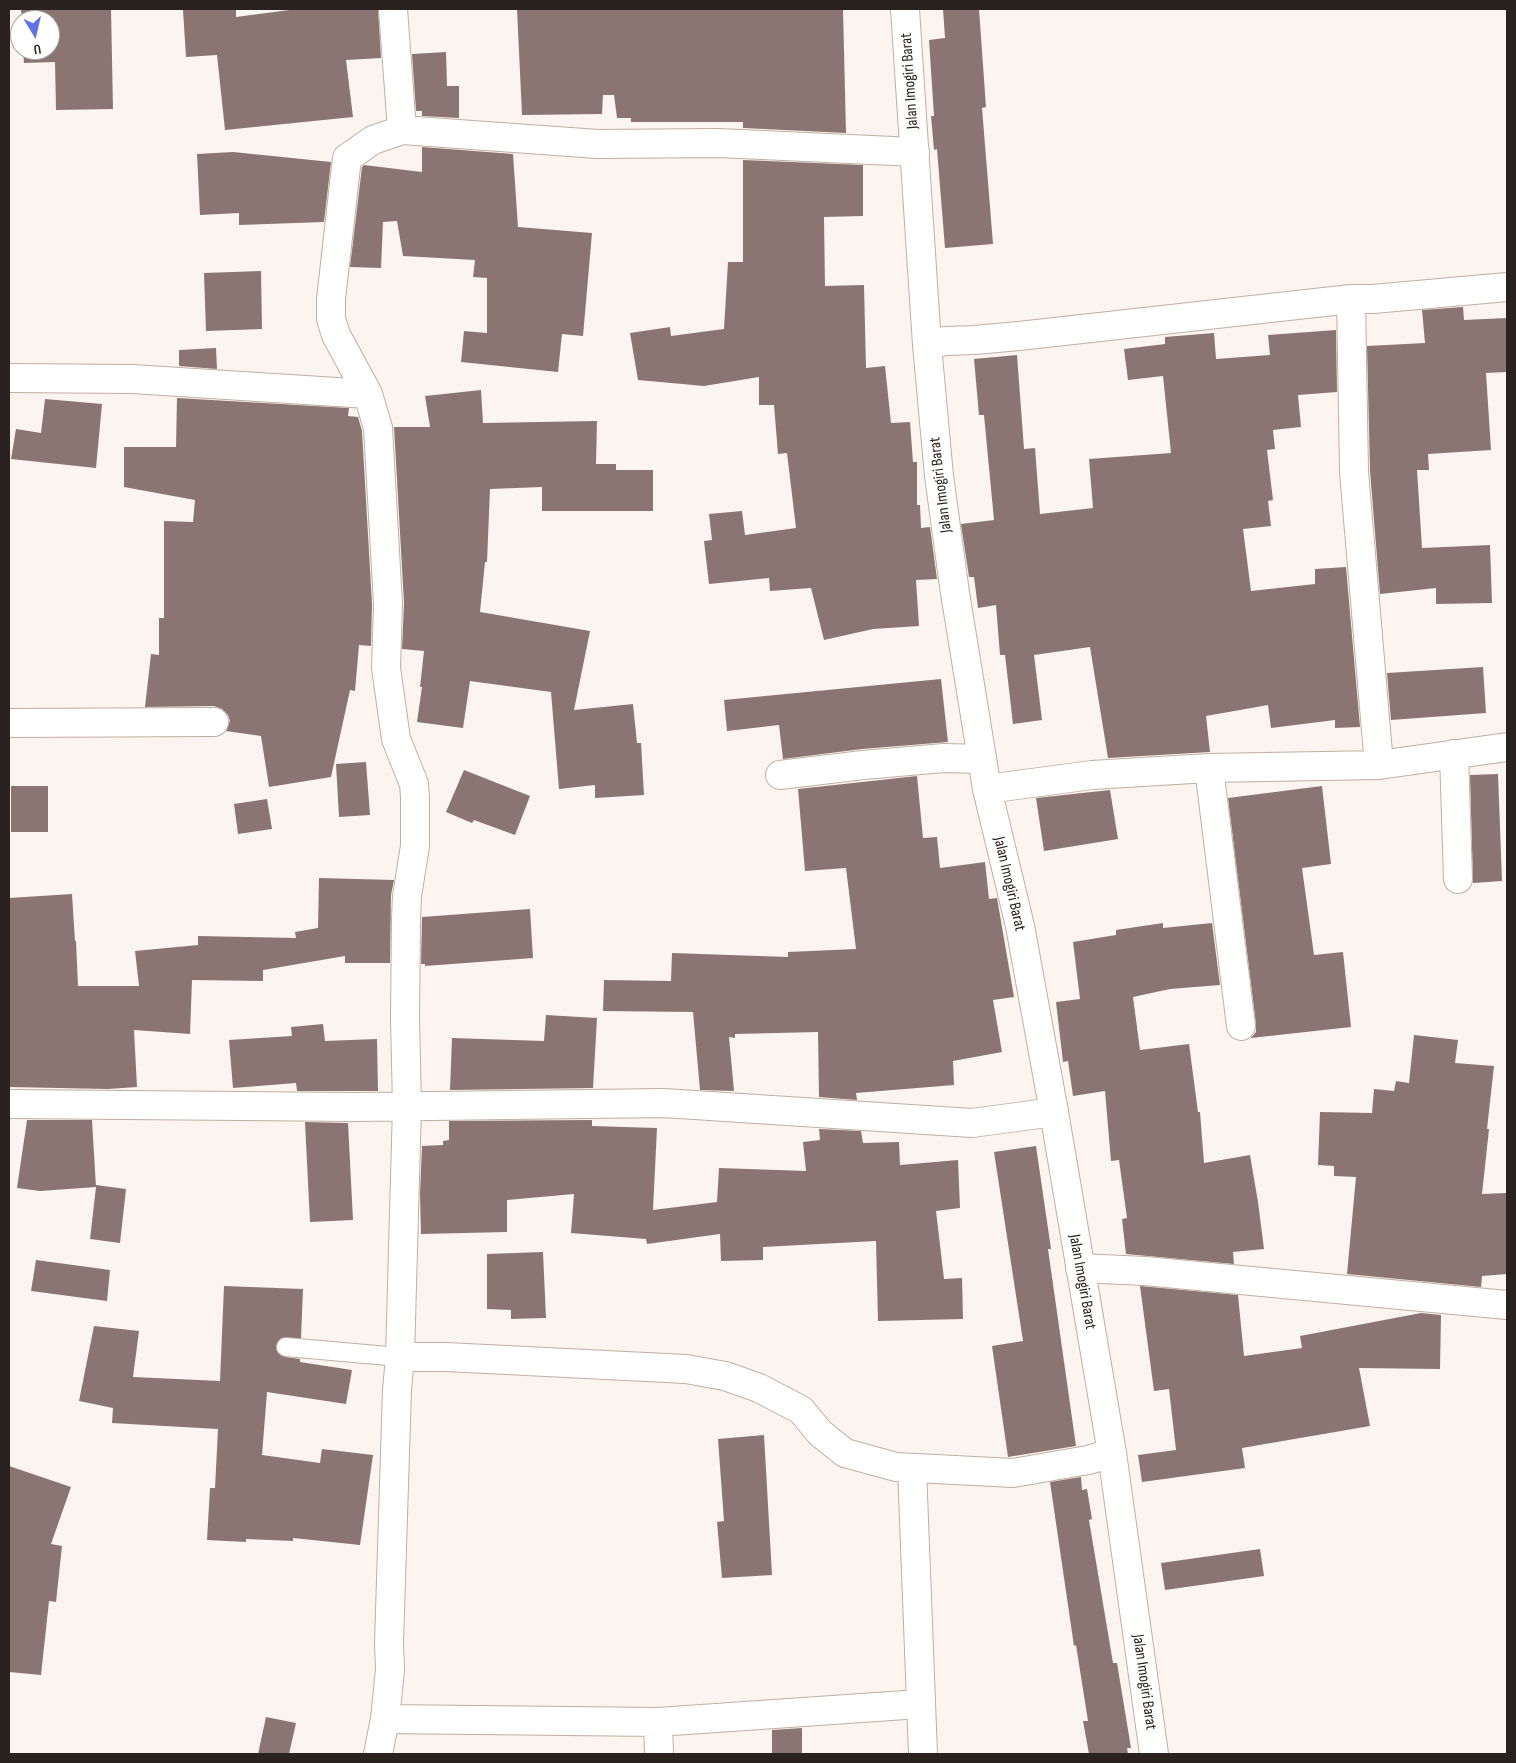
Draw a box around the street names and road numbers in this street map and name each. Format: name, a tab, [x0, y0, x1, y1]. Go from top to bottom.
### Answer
street label: Jalan Imogiri Barat	[897, 32, 923, 130]
street label: Jalan Imogiri Barat	[926, 436, 956, 534]
street label: Jalan Imogiri Barat	[989, 835, 1029, 933]
street label: Jalan Imogiri Barat	[1064, 1233, 1100, 1331]
street label: Jalan Imogiri Barat	[1128, 1633, 1160, 1731]

